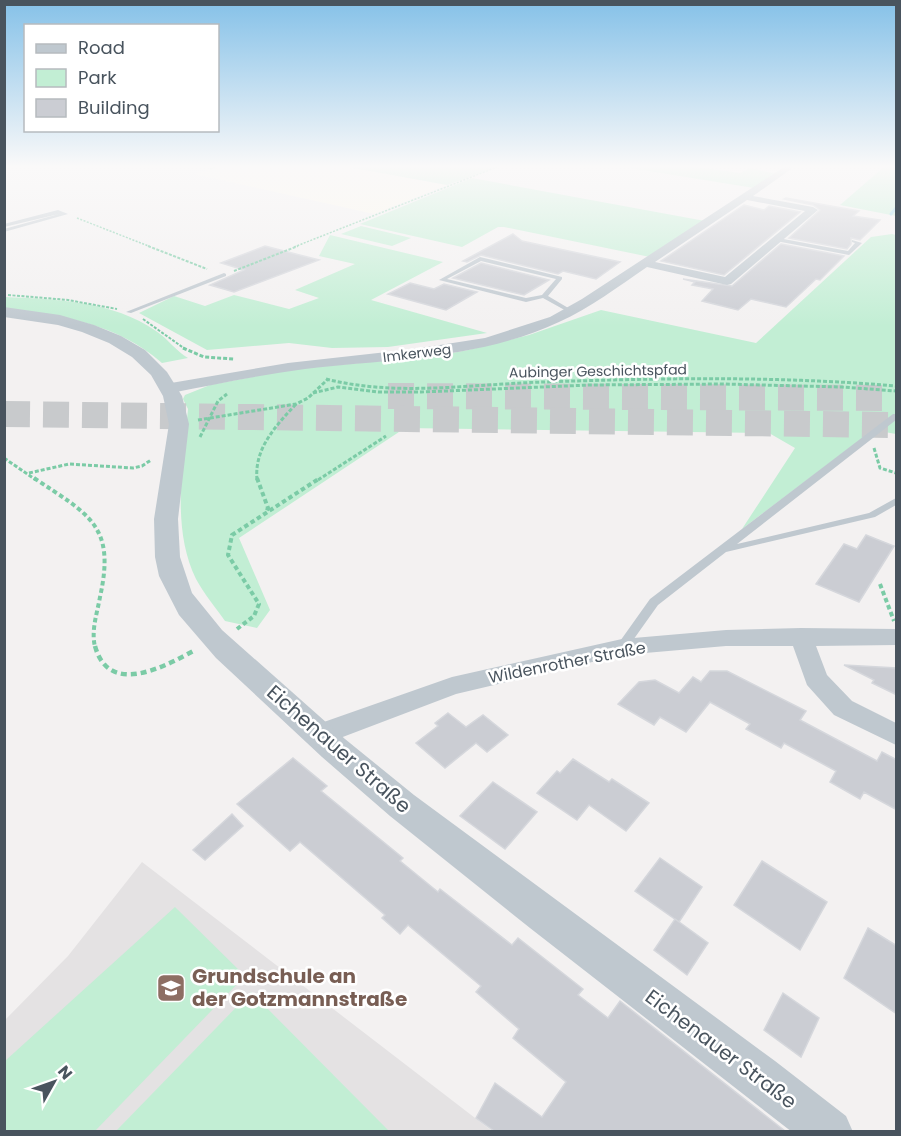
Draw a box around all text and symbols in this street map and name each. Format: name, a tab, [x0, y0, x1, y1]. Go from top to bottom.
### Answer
legend	[24, 24, 219, 132]
text: Road	[78, 35, 125, 60]
text: Park	[78, 65, 117, 90]
text: Building	[78, 95, 150, 120]
street label: Imkerweg	[382, 339, 452, 367]
street label: Aubinger Geschichtspfad	[509, 359, 687, 383]
street label: Wildenrother Straße	[487, 636, 648, 689]
street label: Eichenauer Straße	[261, 678, 417, 820]
place label: Grundschule an der Gotzmannstraße	[192, 962, 407, 1013]
school or university icon: Grundschule an der Gotzmannstraße	[155, 972, 187, 1004]
street label: Eichenauer Straße	[640, 983, 802, 1115]
north arrow	[24, 1052, 84, 1112]
text: N	[52, 1061, 78, 1085]

